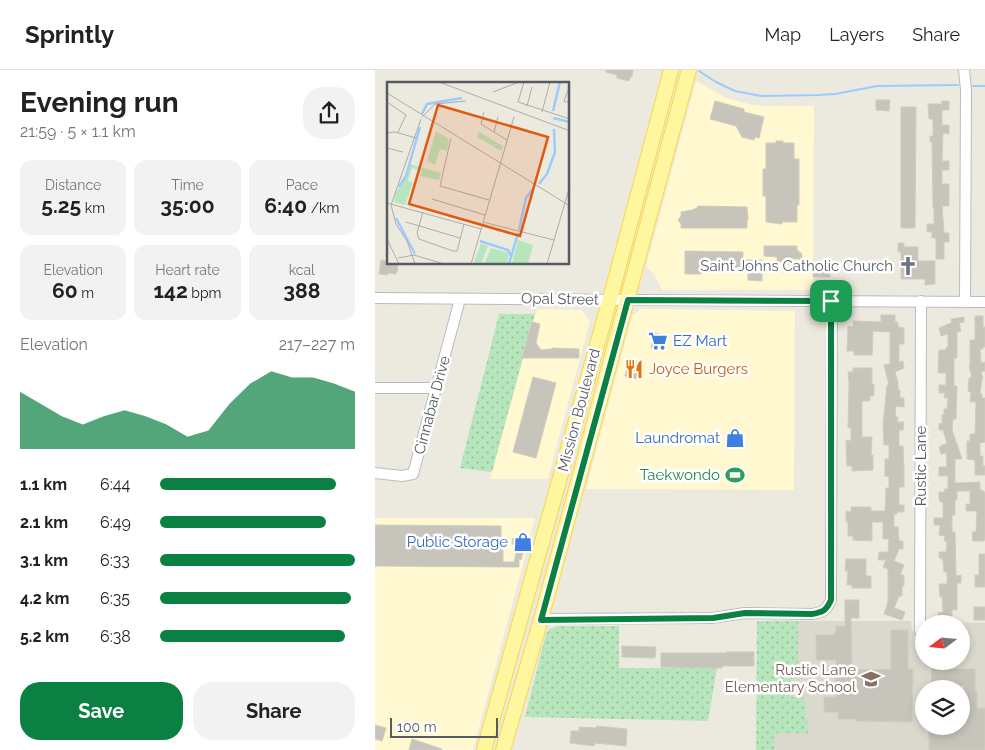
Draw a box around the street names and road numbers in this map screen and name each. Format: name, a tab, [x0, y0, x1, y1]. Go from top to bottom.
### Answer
street label: Opal Street	[521, 289, 599, 309]
street label: Mission Boulevard	[554, 347, 604, 473]
street label: Cinnabar Drive	[410, 354, 454, 456]
street label: Rustic Lane	[912, 425, 930, 506]

